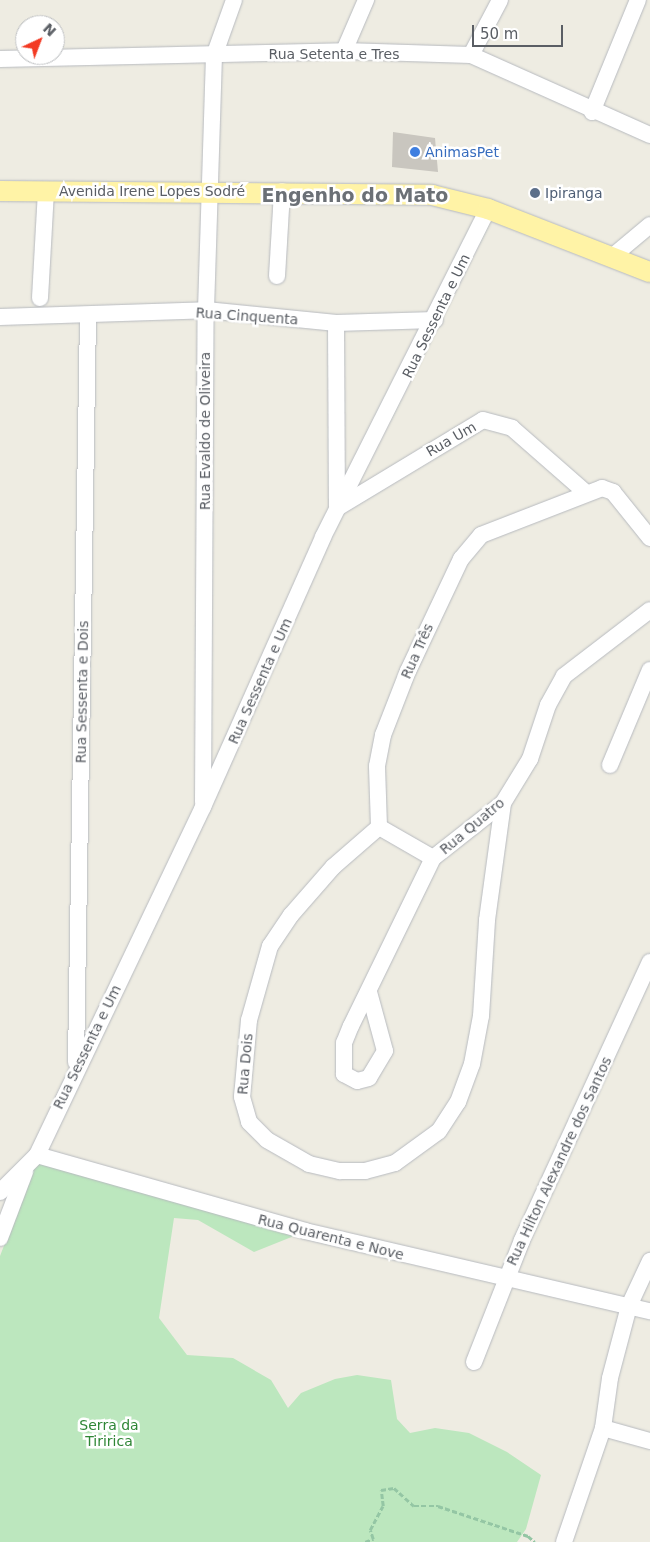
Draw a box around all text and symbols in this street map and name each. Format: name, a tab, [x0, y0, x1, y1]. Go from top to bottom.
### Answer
north arrow	[15, 15, 65, 65]
scale bar	[475, 15, 566, 47]
text: N	[40, 20, 59, 40]
text: 50 m	[480, 25, 518, 43]
street label: Rua Setenta e Tres	[269, 46, 399, 62]
place label: AnimasPet	[425, 144, 499, 160]
marker: AnimasPet	[409, 146, 421, 158]
street label: Avenida Irene Lopes Sodré	[59, 183, 245, 199]
district label: Engenho do Mato	[262, 185, 448, 207]
place label: Ipiranga	[545, 185, 603, 201]
marker: Ipiranga	[529, 187, 541, 199]
street label: Rua Sessenta e Um	[399, 251, 473, 381]
street label: Rua Cinquenta	[195, 304, 299, 328]
street label: Rua Evaldo de Oliveira	[197, 352, 213, 510]
street label: Rua Um	[423, 418, 479, 460]
street label: Rua Sessenta e Um	[225, 615, 295, 747]
street label: Rua Sessenta e Dois	[72, 621, 92, 763]
street label: Rua Três	[397, 621, 437, 681]
street label: Rua Quatro	[436, 794, 508, 858]
street label: Rua Sessenta e Um	[50, 982, 124, 1112]
street label: Rua Dois	[234, 1033, 256, 1095]
street label: Rua Hilton Alexandre dos Santos	[503, 1054, 615, 1268]
street label: Rua Quarenta e Nove	[256, 1211, 406, 1263]
park label: Serra da Tiririca	[79, 1417, 139, 1450]

